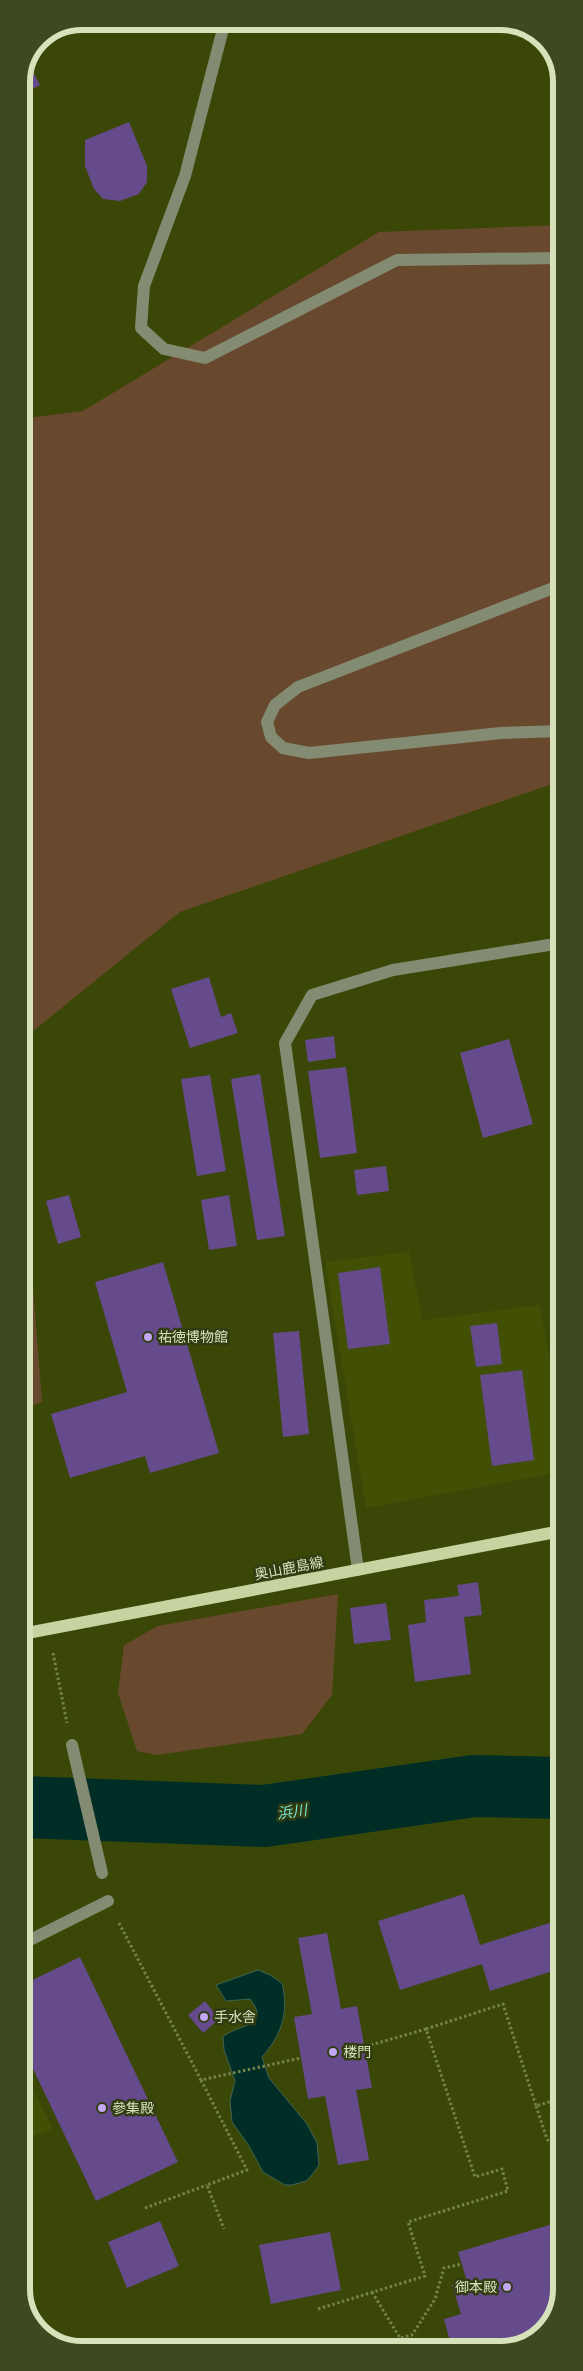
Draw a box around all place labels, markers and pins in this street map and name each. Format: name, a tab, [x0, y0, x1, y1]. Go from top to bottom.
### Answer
place label: 祐徳博物館	[158, 1328, 228, 1346]
marker: 祐徳博物館	[142, 1331, 154, 1343]
place label: 手水舎	[214, 2008, 256, 2026]
marker: 手水舎	[198, 2011, 210, 2023]
place label: 楼門	[343, 2043, 371, 2061]
marker: 楼門	[327, 2046, 339, 2058]
place label: 參集殿	[112, 2099, 154, 2117]
marker: 參集殿	[96, 2102, 108, 2114]
place label: 御本殿	[455, 2278, 497, 2296]
marker: 御本殿	[501, 2281, 513, 2293]

